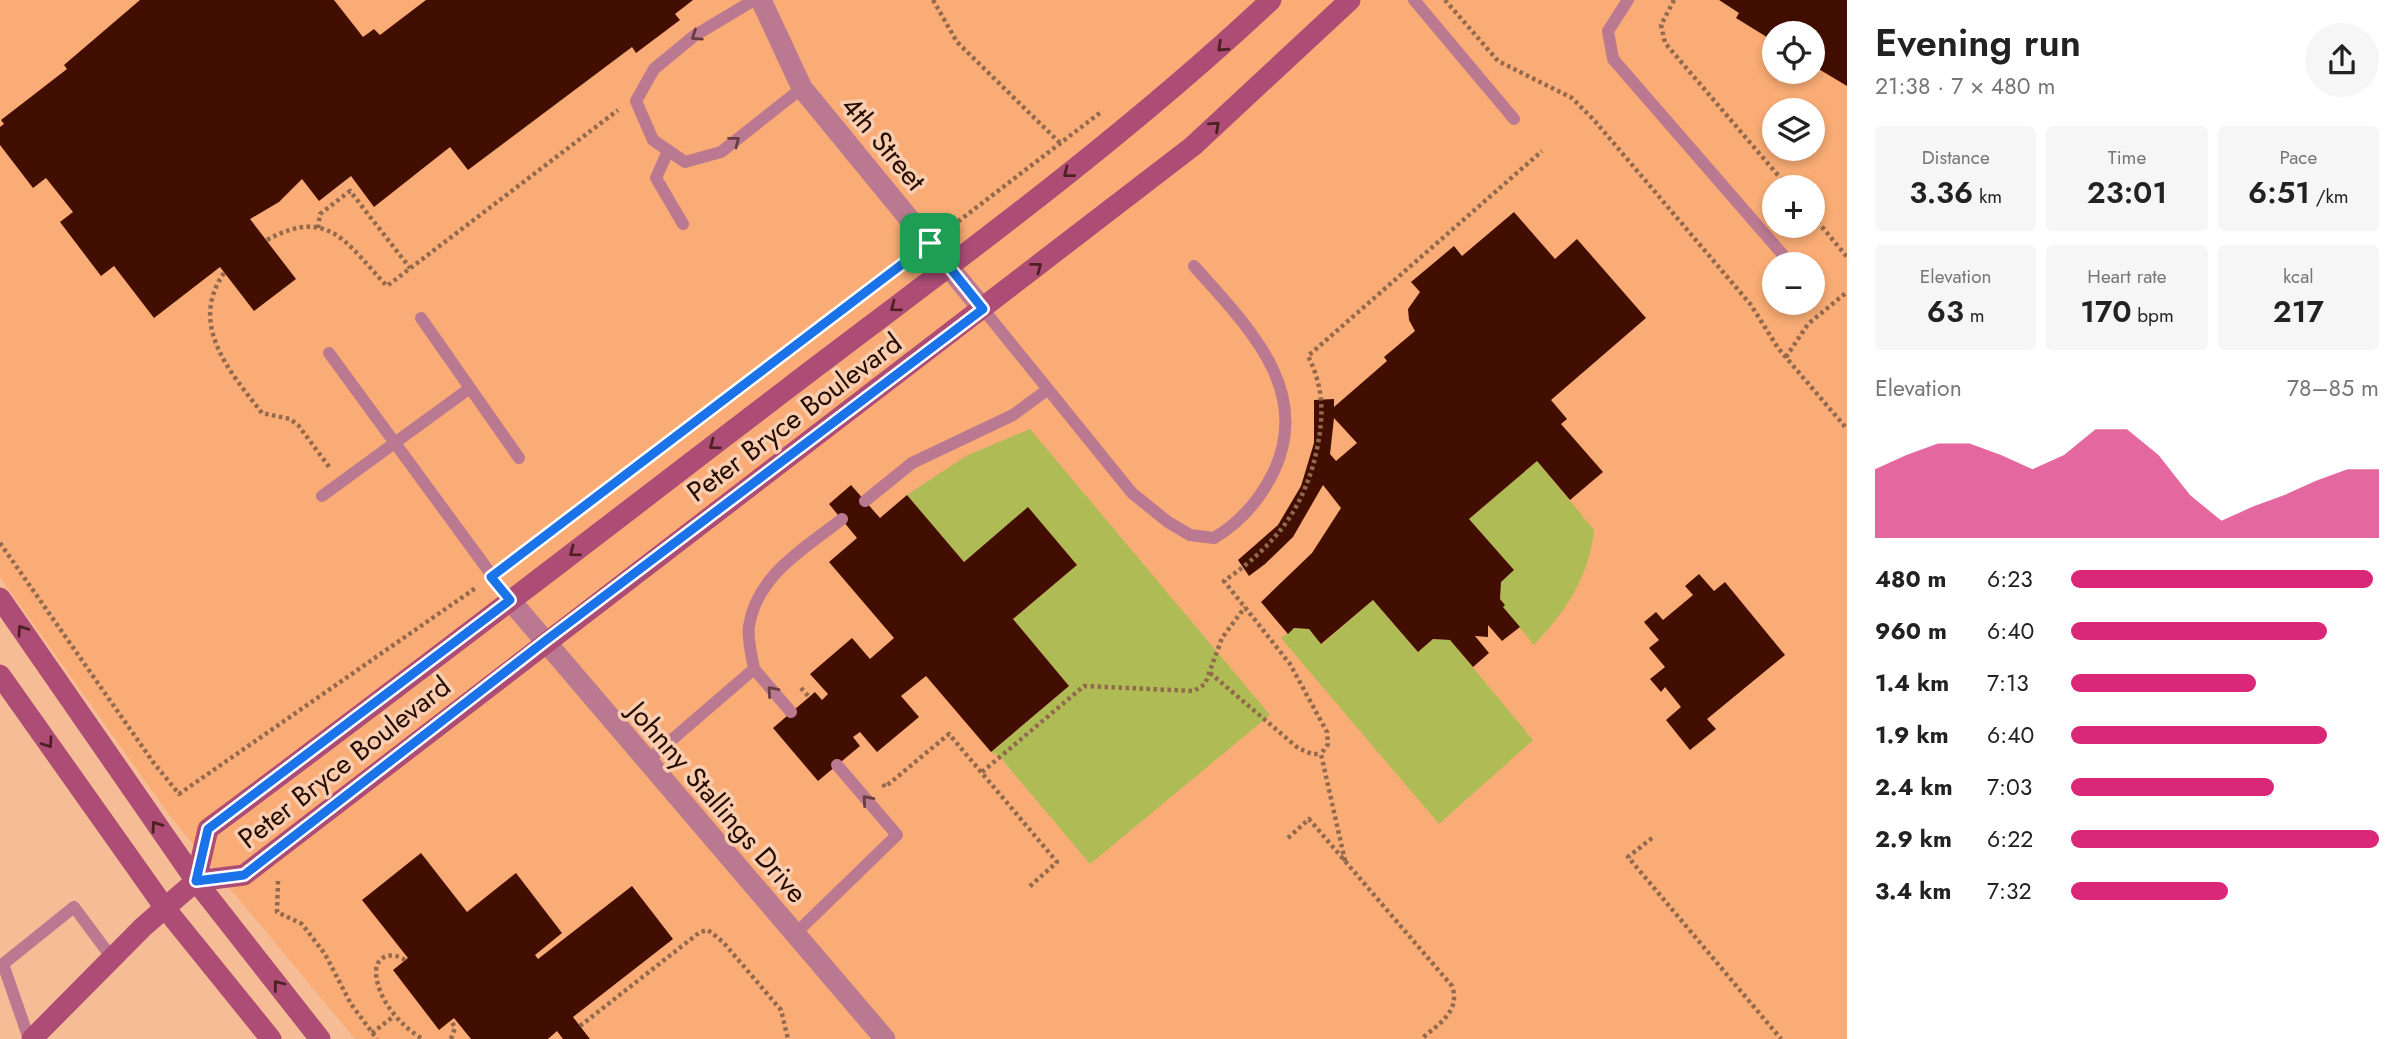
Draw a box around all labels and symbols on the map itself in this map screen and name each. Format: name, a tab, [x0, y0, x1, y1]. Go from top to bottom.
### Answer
one-way arrow	[691, 28, 704, 40]
one-way arrow	[1217, 38, 1230, 51]
street label: 4th Street	[832, 87, 936, 200]
one-way arrow	[1207, 122, 1220, 134]
one-way arrow	[726, 137, 739, 149]
one-way arrow	[1063, 164, 1076, 177]
pin	[900, 213, 960, 273]
one-way arrow	[1029, 263, 1042, 276]
one-way arrow	[890, 299, 902, 312]
street label: Peter Bryce Boulevard	[678, 323, 910, 512]
one-way arrow	[709, 437, 722, 450]
one-way arrow	[570, 543, 582, 556]
one-way arrow	[18, 625, 30, 638]
street label: Peter Bryce Boulevard	[229, 666, 459, 858]
one-way arrow	[768, 686, 780, 699]
street label: Johnny Stallings Drive	[616, 690, 817, 912]
one-way arrow	[40, 735, 52, 748]
one-way arrow	[863, 795, 875, 808]
one-way arrow	[152, 821, 164, 834]
one-way arrow	[273, 981, 286, 993]

